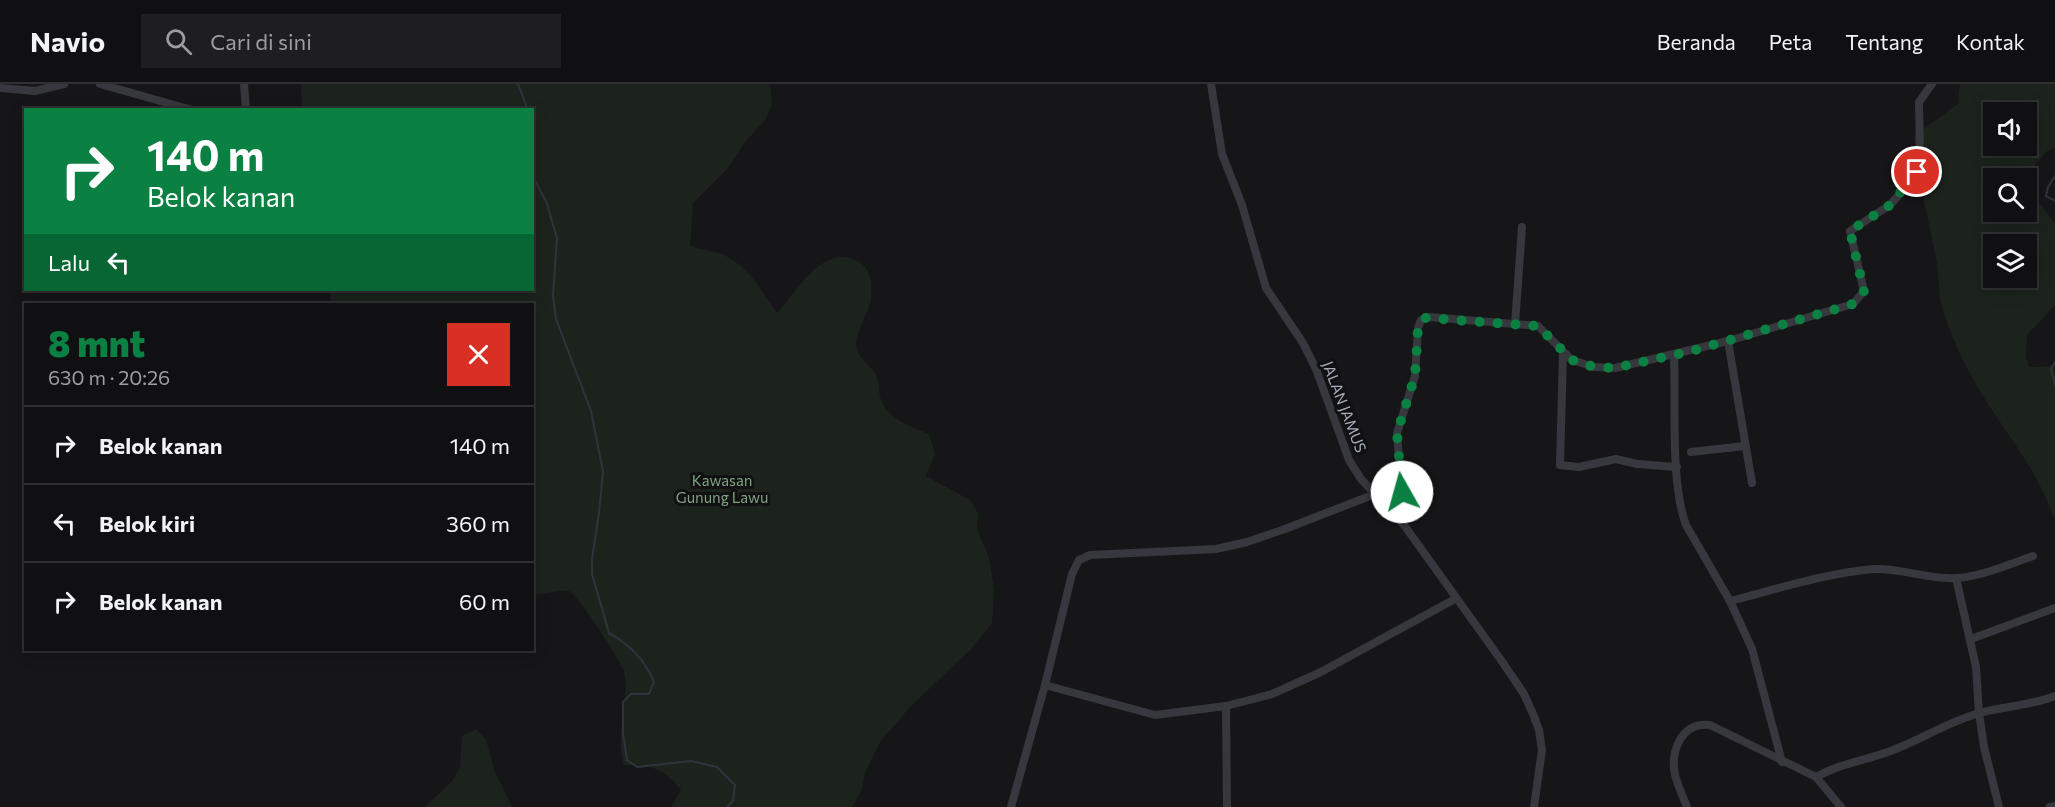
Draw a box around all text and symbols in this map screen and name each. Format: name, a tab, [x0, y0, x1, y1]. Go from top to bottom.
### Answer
search box	[141, 14, 561, 68]
text: Navio	[30, 24, 105, 58]
icon: search	[162, 25, 195, 58]
text: Cari di sini	[210, 28, 312, 55]
text: Beranda	[1657, 29, 1736, 54]
text: Peta	[1769, 29, 1812, 54]
text: Tentang	[1845, 29, 1923, 54]
text: Kontak	[1956, 29, 2025, 54]
map controls	[1983, 102, 2037, 288]
button: sound	[1983, 102, 2037, 156]
text: 140 m	[147, 128, 264, 180]
icon: right	[48, 132, 126, 210]
pin	[1891, 146, 1942, 197]
icon: arrive	[1900, 155, 1933, 188]
button: search	[1983, 168, 2037, 222]
text: Belok kanan	[147, 180, 295, 213]
button: layers	[1983, 234, 2037, 288]
icon: left	[102, 246, 135, 279]
text: Lalu	[48, 249, 90, 276]
text: 8 mnt	[48, 320, 145, 364]
button: close	[447, 323, 510, 386]
street label: JALAN JAMUS	[1319, 358, 1371, 455]
text: 630 m · 20:26	[48, 365, 170, 389]
icon: right	[48, 429, 81, 462]
text: Belok kanan	[99, 432, 222, 459]
text: 140 m	[450, 432, 510, 459]
position arrow	[1370, 460, 1434, 524]
park label: Kawasan Gunung Lawu	[676, 471, 768, 506]
icon: left	[48, 507, 81, 540]
text: Belok kiri	[99, 510, 195, 537]
text: 360 m	[446, 510, 510, 537]
icon: right	[48, 585, 81, 618]
text: Belok kanan	[99, 588, 222, 615]
text: 60 m	[459, 588, 510, 615]

